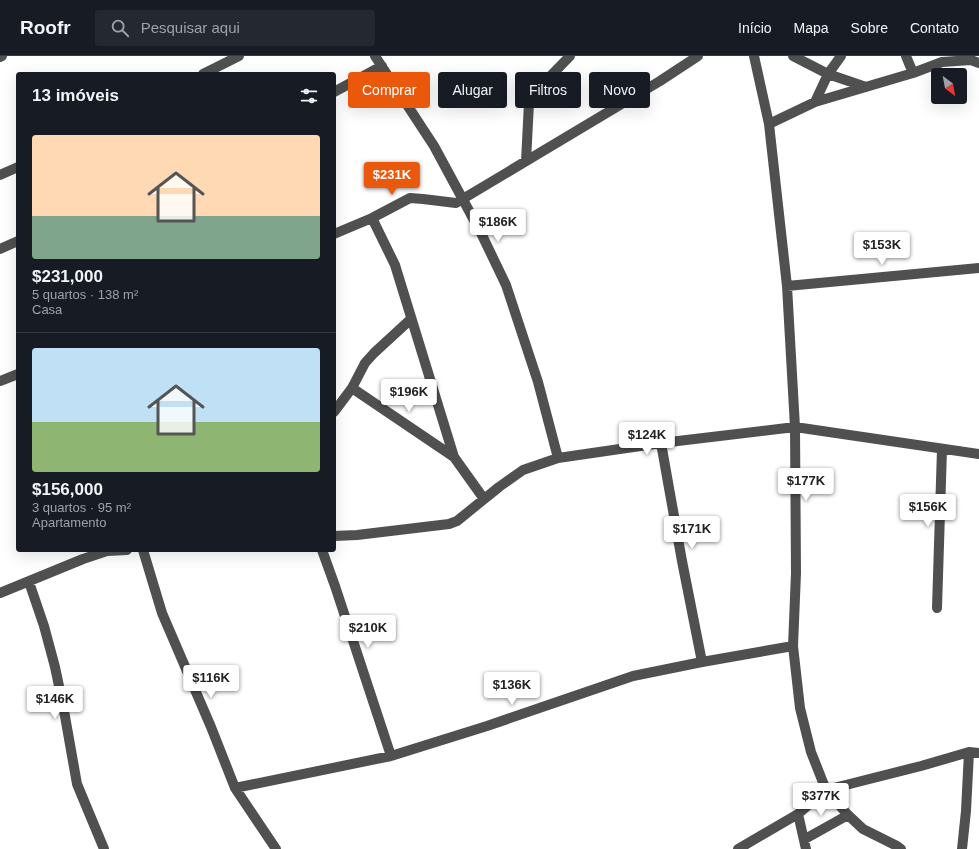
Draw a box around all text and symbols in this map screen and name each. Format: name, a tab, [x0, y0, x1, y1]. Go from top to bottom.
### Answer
search box	[95, 10, 375, 46]
text: Roofr	[20, 17, 71, 38]
icon: search	[109, 17, 131, 39]
text: Pesquisar aqui	[141, 19, 240, 36]
text: Início	[738, 20, 772, 36]
text: Mapa	[794, 20, 829, 36]
text: Sobre	[851, 20, 888, 36]
text: Contato	[910, 20, 959, 36]
north arrow	[931, 68, 967, 104]
map controls	[931, 68, 967, 104]
chip: Comprar	[348, 72, 430, 108]
chip: Alugar	[438, 72, 507, 108]
chip: Filtros	[515, 72, 581, 108]
chip: Novo	[589, 72, 650, 108]
icon: filters	[298, 85, 320, 107]
text: 13 imóveis	[32, 86, 119, 105]
icon: home	[140, 161, 212, 233]
pin: $231K	[364, 162, 420, 196]
text: $231K	[373, 167, 411, 182]
pin: $186K	[470, 209, 526, 243]
text: $186K	[479, 214, 517, 229]
pin: $153K	[854, 232, 910, 266]
text: $153K	[863, 237, 901, 252]
text: $231,000	[32, 267, 103, 286]
text: 5 quartos · 138 m²	[32, 287, 138, 302]
text: Casa	[32, 302, 62, 317]
icon: home	[140, 374, 212, 446]
pin: $196K	[381, 379, 437, 413]
text: $196K	[390, 384, 428, 399]
pin: $124K	[619, 422, 675, 456]
text: $124K	[628, 427, 666, 442]
pin: $177K	[778, 468, 834, 502]
text: $177K	[787, 473, 825, 488]
text: $156,000	[32, 480, 103, 499]
pin: $156K	[900, 494, 956, 528]
text: $156K	[909, 499, 947, 514]
text: 3 quartos · 95 m²	[32, 500, 131, 515]
text: Apartamento	[32, 515, 106, 530]
pin: $171K	[664, 516, 720, 550]
text: $171K	[673, 521, 711, 536]
pin: $210K	[340, 615, 396, 649]
text: $210K	[349, 620, 387, 635]
pin: $116K	[183, 665, 239, 699]
text: $116K	[192, 670, 230, 685]
pin: $136K	[484, 672, 540, 706]
text: $136K	[493, 677, 531, 692]
pin: $146K	[27, 686, 83, 720]
text: $146K	[36, 691, 74, 706]
pin: $377K	[793, 783, 849, 817]
text: $377K	[802, 788, 840, 803]

